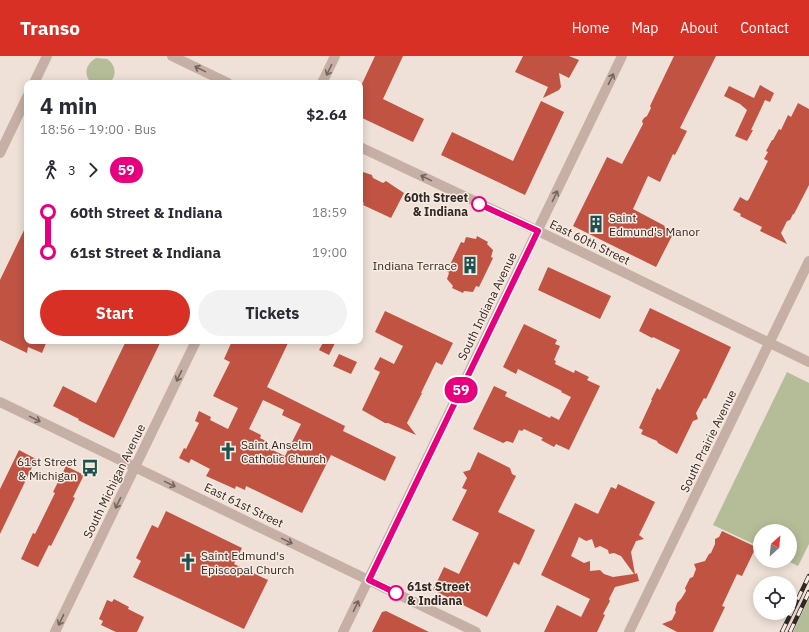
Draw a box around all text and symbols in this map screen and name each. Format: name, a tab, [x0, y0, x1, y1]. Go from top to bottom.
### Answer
text: Transo	[20, 16, 80, 40]
text: Home	[572, 19, 609, 37]
text: Map	[631, 19, 658, 37]
text: About	[680, 19, 718, 37]
text: Contact	[740, 19, 789, 37]
one-way arrow	[324, 63, 332, 75]
one-way arrow	[194, 65, 206, 73]
one-way arrow	[608, 73, 615, 85]
text: 4 min	[40, 91, 97, 120]
text: $2.64	[306, 105, 347, 124]
text: 18:56 – 19:00 · Bus	[40, 121, 156, 138]
icon: walk	[40, 159, 62, 181]
icon: forward	[82, 159, 104, 181]
text: 59	[118, 161, 135, 179]
text: 3	[68, 162, 76, 179]
one-way arrow	[421, 174, 433, 182]
place label: 60th Street & Indiana	[404, 190, 468, 219]
one-way arrow	[551, 191, 559, 203]
marker: 60th Street & Indiana	[471, 196, 487, 212]
text: 60th Street & Indiana	[70, 203, 223, 222]
text: 18:59	[312, 204, 347, 221]
place label: Saint Edmund's Manor	[609, 210, 700, 239]
building icon: Saint Edmund's Manor	[586, 214, 606, 234]
street label: East 60th Street	[547, 216, 633, 268]
text: 61st Street & Indiana	[70, 243, 221, 262]
text: 19:00	[312, 244, 347, 261]
street label: South Indiana Avenue	[454, 249, 520, 363]
building icon: Indiana Terrace	[460, 255, 480, 275]
place label: Indiana Terrace	[373, 258, 457, 273]
button: Start	[40, 290, 190, 336]
button: Tickets	[198, 290, 347, 336]
one-way arrow	[175, 370, 182, 382]
line badge: 59	[443, 377, 479, 403]
text: 59	[453, 381, 469, 399]
street label: South Prairie Avenue	[677, 387, 740, 495]
one-way arrow	[29, 416, 41, 423]
street label: South Michigan Avenue	[80, 421, 148, 541]
place label: Saint Anselm Catholic Church	[241, 437, 326, 466]
church icon: Saint Anselm Catholic Church	[218, 441, 238, 461]
place label: 61st Street & Michigan	[17, 454, 77, 483]
bus stop icon: 61st Street & Michigan	[80, 458, 100, 478]
street label: East 61st Street	[202, 479, 286, 531]
one-way arrow	[164, 481, 176, 488]
one-way arrow	[114, 496, 121, 508]
north arrow	[753, 524, 797, 568]
map controls	[753, 524, 797, 620]
one-way arrow	[281, 538, 293, 545]
place label: Saint Edmund's Episcopal Church	[201, 548, 294, 577]
church icon: Saint Edmund's Episcopal Church	[178, 552, 198, 572]
button: locate	[753, 576, 797, 620]
place label: 61st Street & Indiana	[407, 579, 470, 608]
marker: 61st Street & Indiana	[388, 585, 404, 601]
one-way arrow	[353, 600, 360, 612]
one-way arrow	[57, 613, 64, 625]

